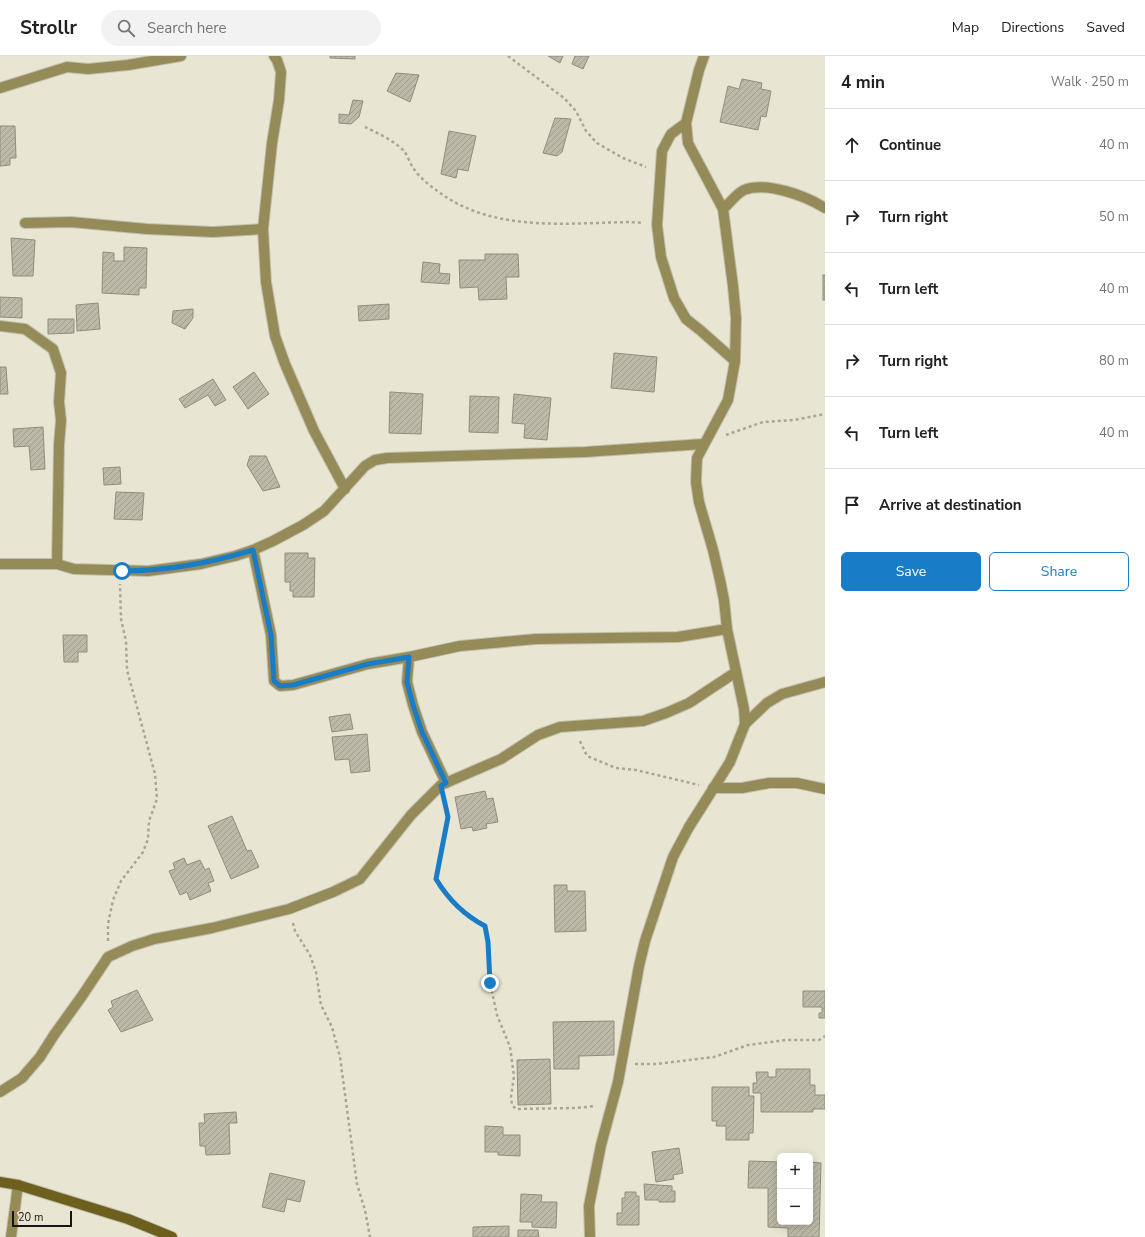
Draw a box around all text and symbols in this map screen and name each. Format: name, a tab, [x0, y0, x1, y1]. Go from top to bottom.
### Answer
search box	[101, 10, 381, 46]
text: Strollr	[20, 15, 77, 41]
icon: search	[115, 17, 137, 39]
text: Search here	[147, 18, 227, 38]
text: Map	[952, 18, 979, 37]
text: Directions	[1001, 18, 1064, 37]
text: Saved	[1086, 18, 1125, 37]
text: 4 min	[841, 71, 885, 94]
text: Walk · 250 m	[1051, 73, 1129, 91]
icon: ahead	[841, 134, 863, 156]
text: Continue	[879, 135, 941, 155]
text: 40 m	[1099, 136, 1129, 154]
icon: right	[841, 206, 863, 228]
text: Turn right	[879, 207, 948, 227]
text: 50 m	[1099, 208, 1129, 226]
icon: left	[841, 278, 863, 300]
text: Turn left	[879, 279, 938, 299]
text: 40 m	[1099, 280, 1129, 298]
icon: right	[841, 350, 863, 372]
text: Turn right	[879, 351, 948, 371]
text: 80 m	[1099, 352, 1129, 370]
icon: left	[841, 422, 863, 444]
text: Turn left	[879, 423, 938, 443]
text: 40 m	[1099, 424, 1129, 442]
icon: arrive	[841, 494, 863, 516]
text: Arrive at destination	[879, 495, 1022, 515]
button: Save	[841, 552, 981, 591]
button: Share	[989, 552, 1129, 591]
route start	[113, 562, 131, 580]
route end	[481, 974, 499, 992]
map controls	[777, 1153, 813, 1225]
button: +	[777, 1153, 813, 1189]
button: −	[777, 1189, 813, 1225]
scale bar	[12, 1209, 72, 1228]
text: 20 m	[18, 1210, 43, 1225]

